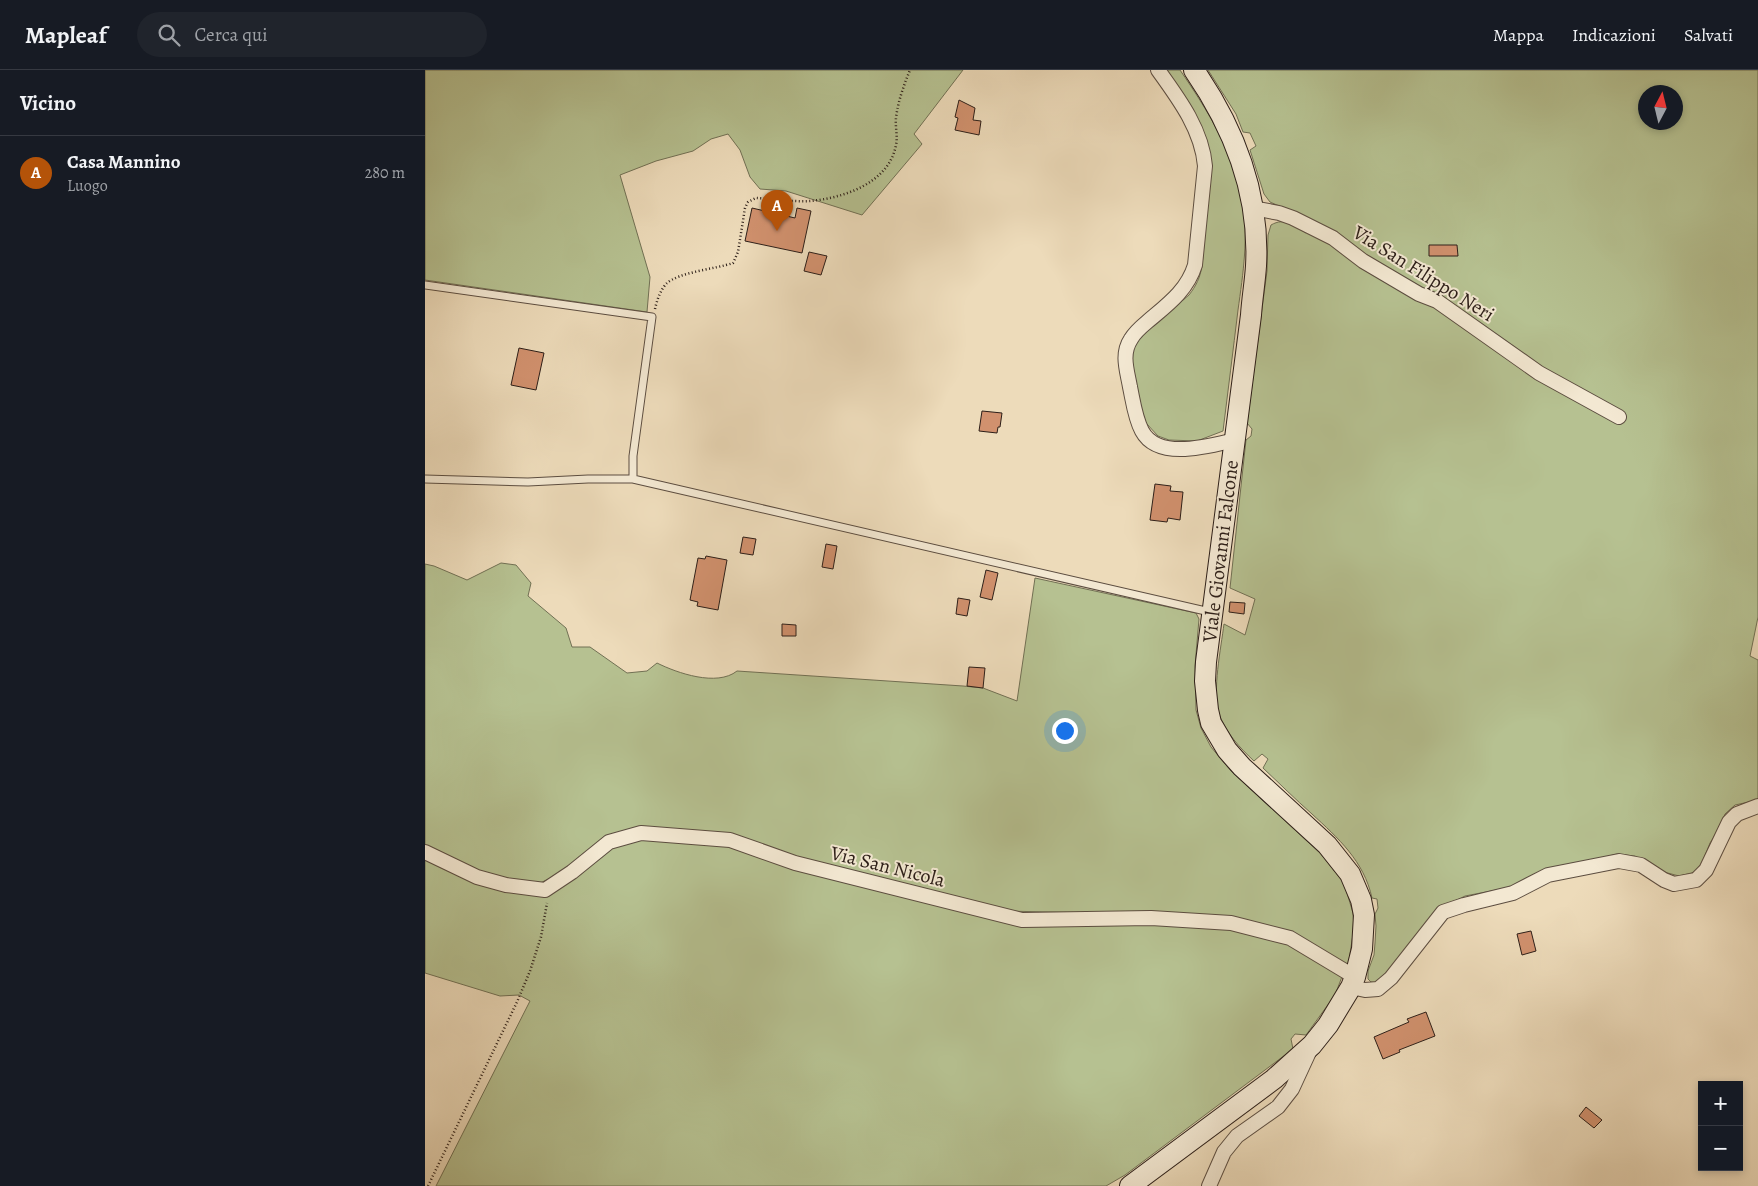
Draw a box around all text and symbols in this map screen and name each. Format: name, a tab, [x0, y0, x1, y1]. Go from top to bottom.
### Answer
search box	[137, 12, 487, 57]
text: Mapleaf	[25, 19, 107, 51]
icon: search	[155, 21, 183, 49]
text: Cerca qui	[195, 22, 268, 48]
text: Mappa	[1493, 23, 1544, 47]
text: Indicazioni	[1572, 23, 1656, 47]
text: Salvati	[1684, 23, 1733, 47]
north arrow	[1638, 85, 1683, 130]
text: Vicino	[20, 89, 76, 117]
text: Casa Mannino	[67, 149, 180, 175]
text: A	[31, 162, 41, 184]
text: 280 m	[365, 162, 405, 184]
text: Luogo	[67, 175, 108, 197]
pin: A	[761, 190, 793, 231]
street label: Via San Filippo Neri	[1347, 219, 1500, 328]
street label: Viale Giovanni Falcone	[1196, 458, 1245, 645]
your location	[1052, 718, 1078, 744]
street label: Via San Nicola	[827, 839, 949, 894]
map controls	[1698, 1081, 1743, 1171]
button: +	[1698, 1081, 1743, 1126]
button: −	[1698, 1126, 1743, 1171]

